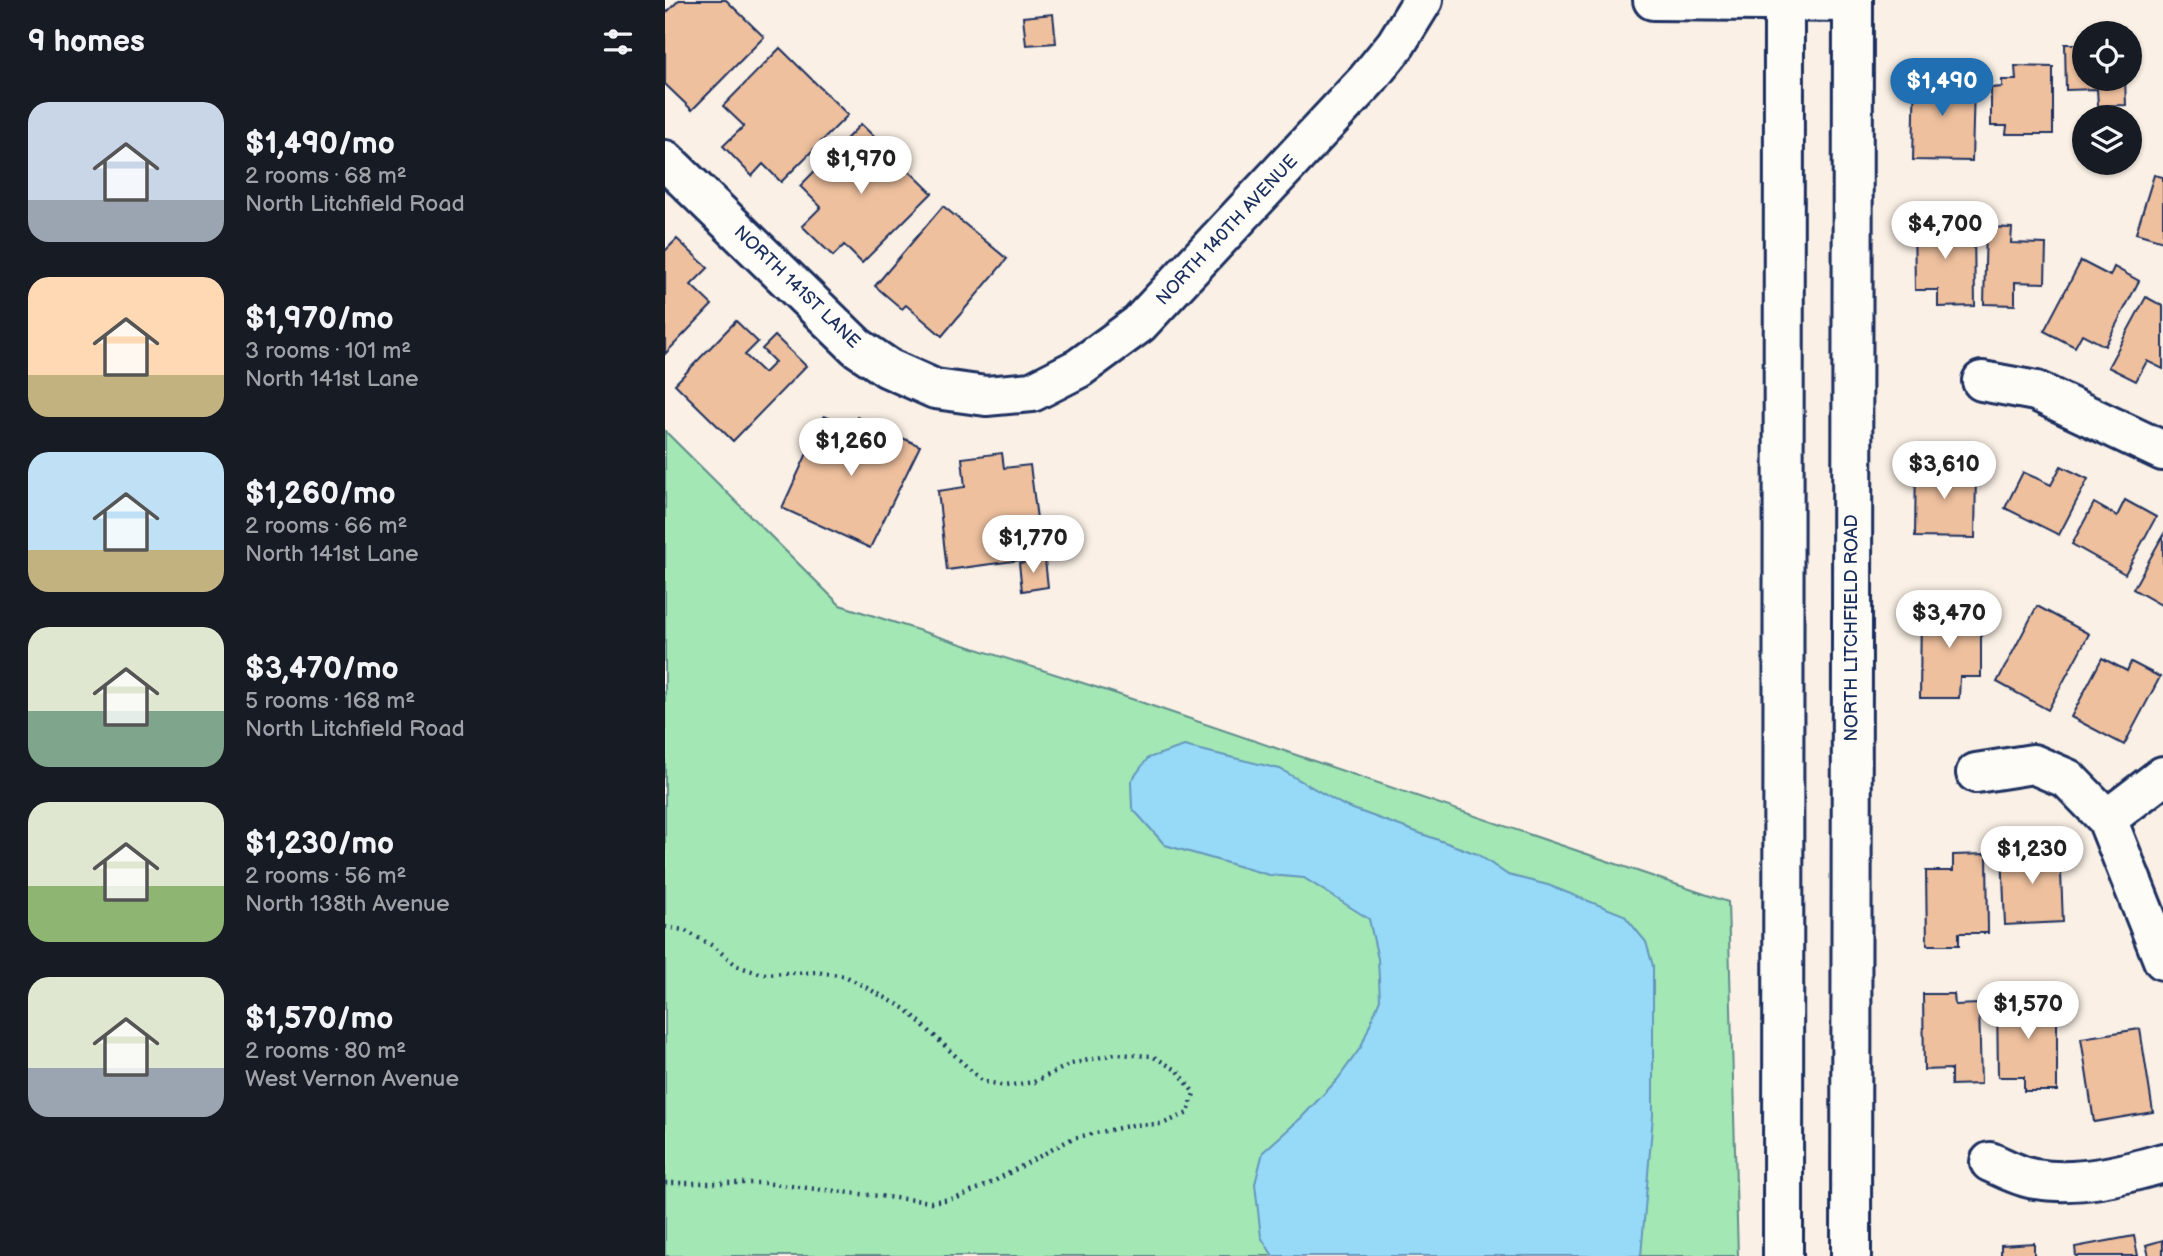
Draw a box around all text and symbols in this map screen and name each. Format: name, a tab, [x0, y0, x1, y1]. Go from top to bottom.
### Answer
map controls	[2072, 21, 2142, 175]
button: locate	[2072, 21, 2142, 91]
icon: filters	[599, 23, 637, 61]
text: 9 homes	[28, 24, 145, 60]
pin: $1,490	[1885, 58, 1999, 118]
text: $1,490	[1906, 67, 1978, 95]
button: layers	[2072, 105, 2142, 175]
text: $1,490/mo	[245, 126, 395, 162]
icon: home	[84, 130, 168, 214]
pin: $1,970	[804, 136, 918, 196]
text: $1,970	[826, 145, 896, 173]
street label: NORTH 140TH AVENUE	[1152, 151, 1302, 309]
text: 2 rooms · 68 m²	[245, 162, 407, 190]
text: North Litchfield Road	[245, 190, 465, 218]
pin: $4,700	[1888, 202, 2002, 261]
text: $4,700	[1907, 210, 1983, 238]
street label: NORTH 141ST LANE	[730, 222, 864, 353]
text: $1,970/mo	[245, 301, 394, 337]
icon: home	[84, 305, 168, 389]
text: 3 rooms · 101 m²	[245, 337, 411, 365]
text: North 141st Lane	[245, 365, 419, 393]
pin: $1,260	[794, 419, 908, 478]
text: $1,260	[815, 427, 887, 455]
pin: $3,610	[1887, 442, 2001, 501]
text: $3,610	[1908, 450, 1980, 478]
text: $1,260/mo	[245, 476, 396, 512]
icon: home	[84, 480, 168, 564]
text: 2 rooms · 66 m²	[245, 512, 407, 540]
street label: NORTH LITCHFIELD ROAD	[1841, 514, 1862, 742]
pin: $1,770	[976, 516, 1090, 575]
text: $1,770	[998, 524, 1068, 552]
text: North 141st Lane	[245, 540, 419, 568]
pin: $3,470	[1892, 590, 2006, 650]
text: $3,470	[1912, 599, 1986, 627]
text: $3,470/mo	[245, 651, 399, 687]
icon: home	[84, 655, 168, 739]
text: 5 rooms · 168 m²	[245, 687, 415, 715]
text: North Litchfield Road	[245, 715, 465, 743]
text: $1,230/mo	[245, 826, 394, 862]
pin: $1,230	[1975, 826, 2089, 886]
icon: home	[84, 830, 168, 914]
text: $1,230	[1997, 835, 2067, 863]
text: 2 rooms · 56 m²	[245, 862, 407, 890]
text: North 138th Avenue	[245, 890, 450, 918]
pin: $1,570	[1971, 982, 2085, 1041]
text: $1,570	[1993, 990, 2063, 1018]
text: $1,570/mo	[245, 1001, 393, 1037]
icon: home	[84, 1005, 168, 1089]
text: 2 rooms · 80 m²	[245, 1037, 406, 1065]
text: West Vernon Avenue	[245, 1065, 459, 1093]

